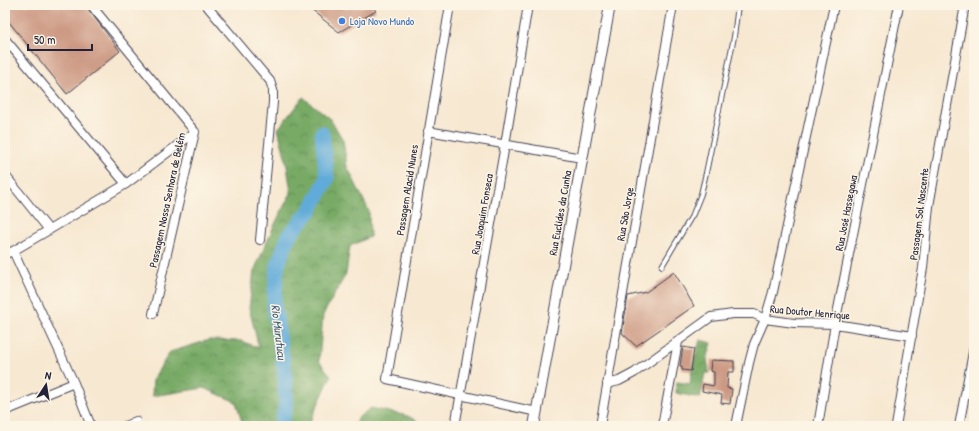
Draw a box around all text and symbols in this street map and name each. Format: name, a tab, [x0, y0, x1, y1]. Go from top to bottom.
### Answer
place label: Loja Novo Mundo	[350, 14, 415, 28]
marker: Loja Novo Mundo	[337, 16, 347, 26]
scale bar	[28, 26, 92, 52]
text: 50 m	[34, 31, 55, 48]
street label: Passagem Nossa Senhora de Belém	[146, 131, 188, 269]
street label: Passagem Alacid Nunes	[393, 144, 421, 236]
street label: Passagem Sol Nascente	[906, 166, 932, 261]
street label: Rua Euclides da Cunha	[546, 169, 574, 257]
street label: Rua Joaquim Fonseca	[468, 172, 496, 255]
street label: Rua José Hassegawa	[832, 173, 860, 252]
street label: Rua São Jorge	[613, 185, 637, 242]
street label: Rua Doutor Henrique	[769, 302, 851, 323]
water label: Rio Murutucu	[267, 303, 291, 362]
north arrow	[26, 365, 66, 405]
text: N	[44, 368, 53, 383]

